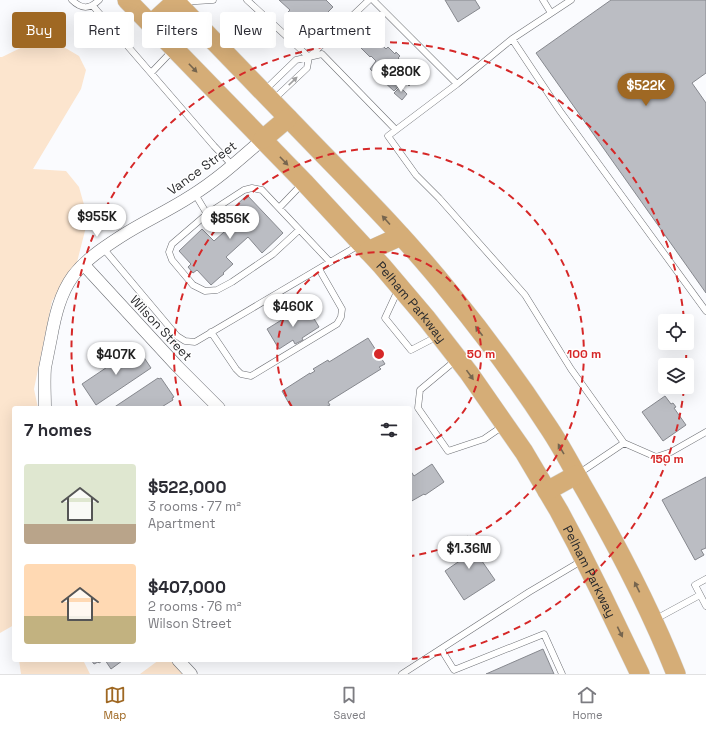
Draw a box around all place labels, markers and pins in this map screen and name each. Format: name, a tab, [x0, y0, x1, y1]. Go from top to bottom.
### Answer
pin: $280K	[373, 59, 429, 93]
pin: $522K	[618, 73, 674, 107]
pin: $955K	[69, 204, 125, 238]
pin: $856K	[202, 206, 258, 240]
pin: $460K	[265, 294, 321, 328]
pin: $407K	[88, 342, 144, 376]
centre of rings	[372, 347, 386, 361]
pin: $1.36M	[436, 536, 502, 570]

